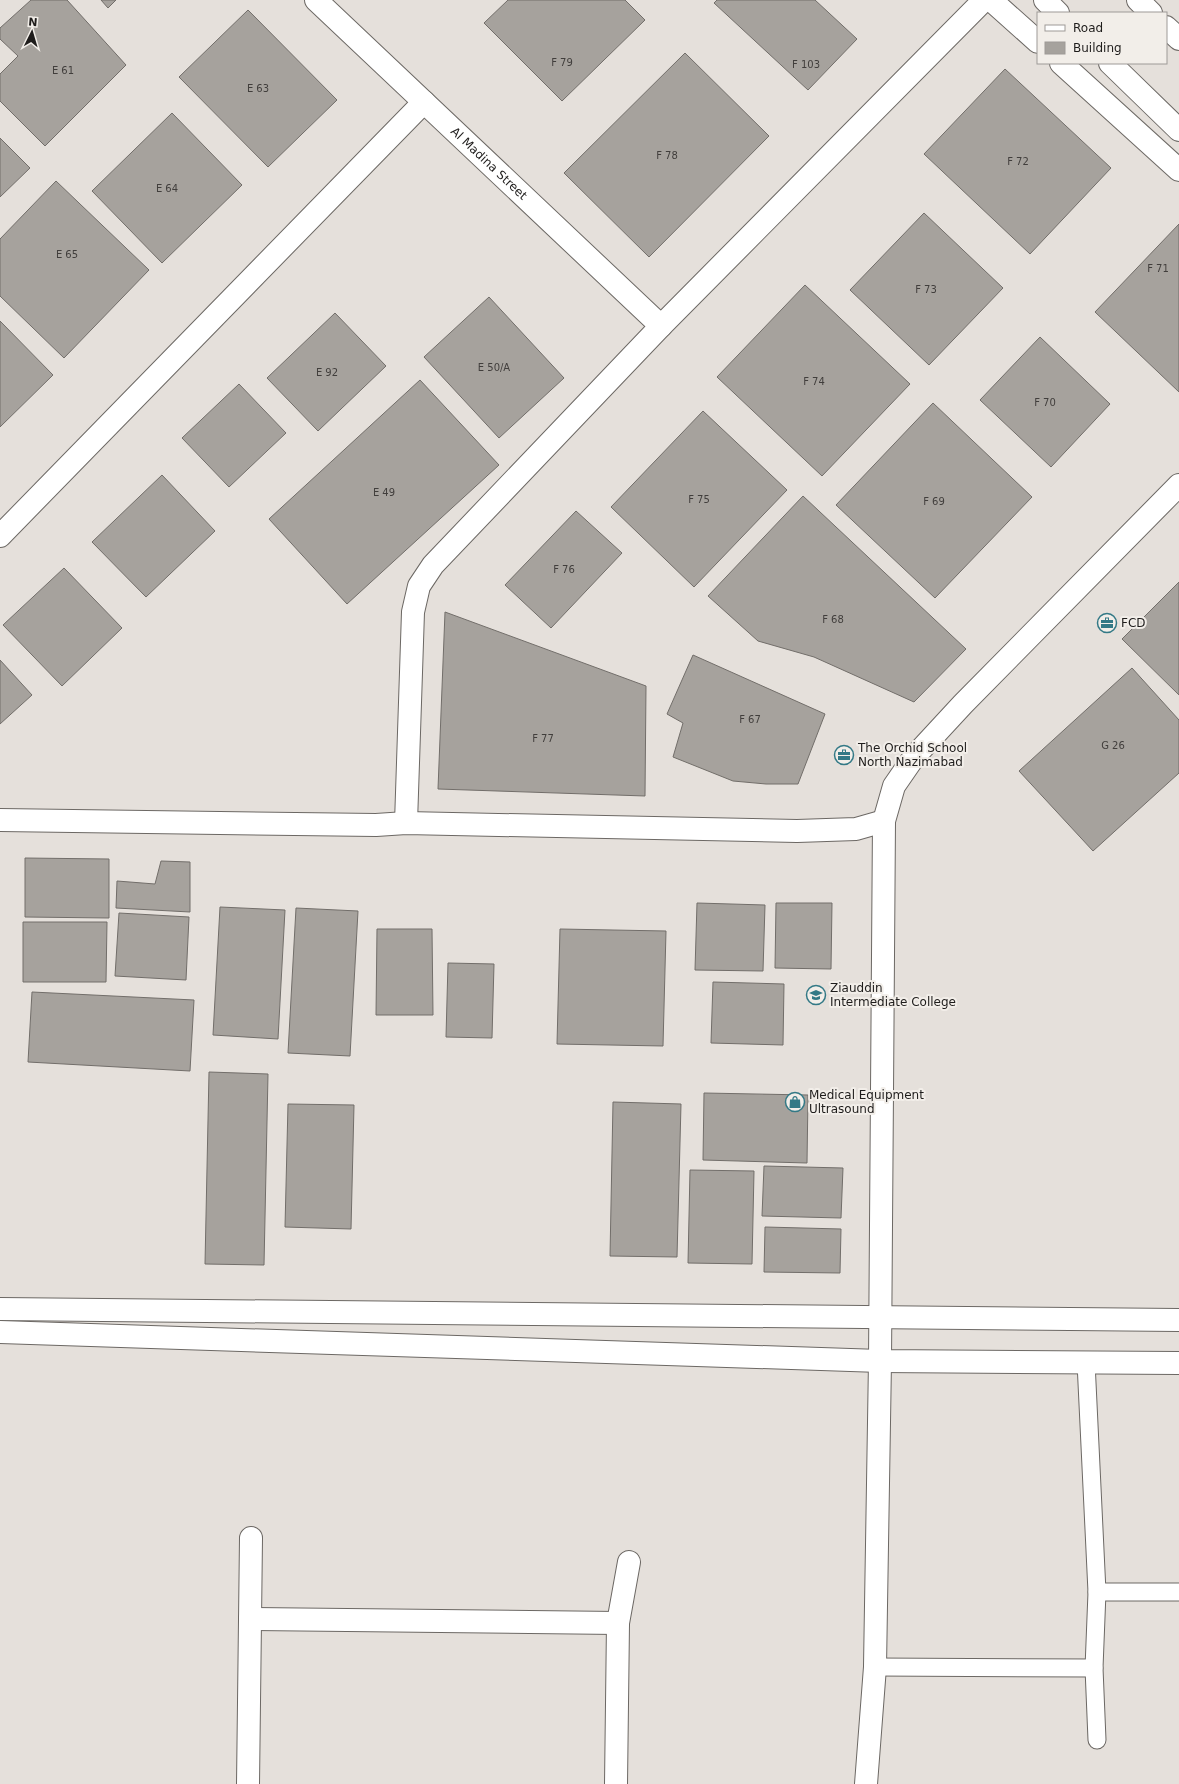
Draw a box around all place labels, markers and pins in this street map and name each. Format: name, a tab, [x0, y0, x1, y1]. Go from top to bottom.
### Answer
office icon: FCD	[1096, 612, 1118, 634]
place label: FCD	[1121, 616, 1146, 630]
place label: The Orchid School North Nazimabad	[857, 741, 967, 769]
office icon: The Orchid School North Nazimabad	[833, 744, 855, 766]
place label: Ziauddin Intermediate College	[830, 981, 956, 1009]
school or university icon: Ziauddin Intermediate College	[805, 984, 827, 1006]
place label: Medical Equipment Ultrasound	[809, 1088, 924, 1116]
shop icon: Medical Equipment Ultrasound	[784, 1091, 806, 1113]

